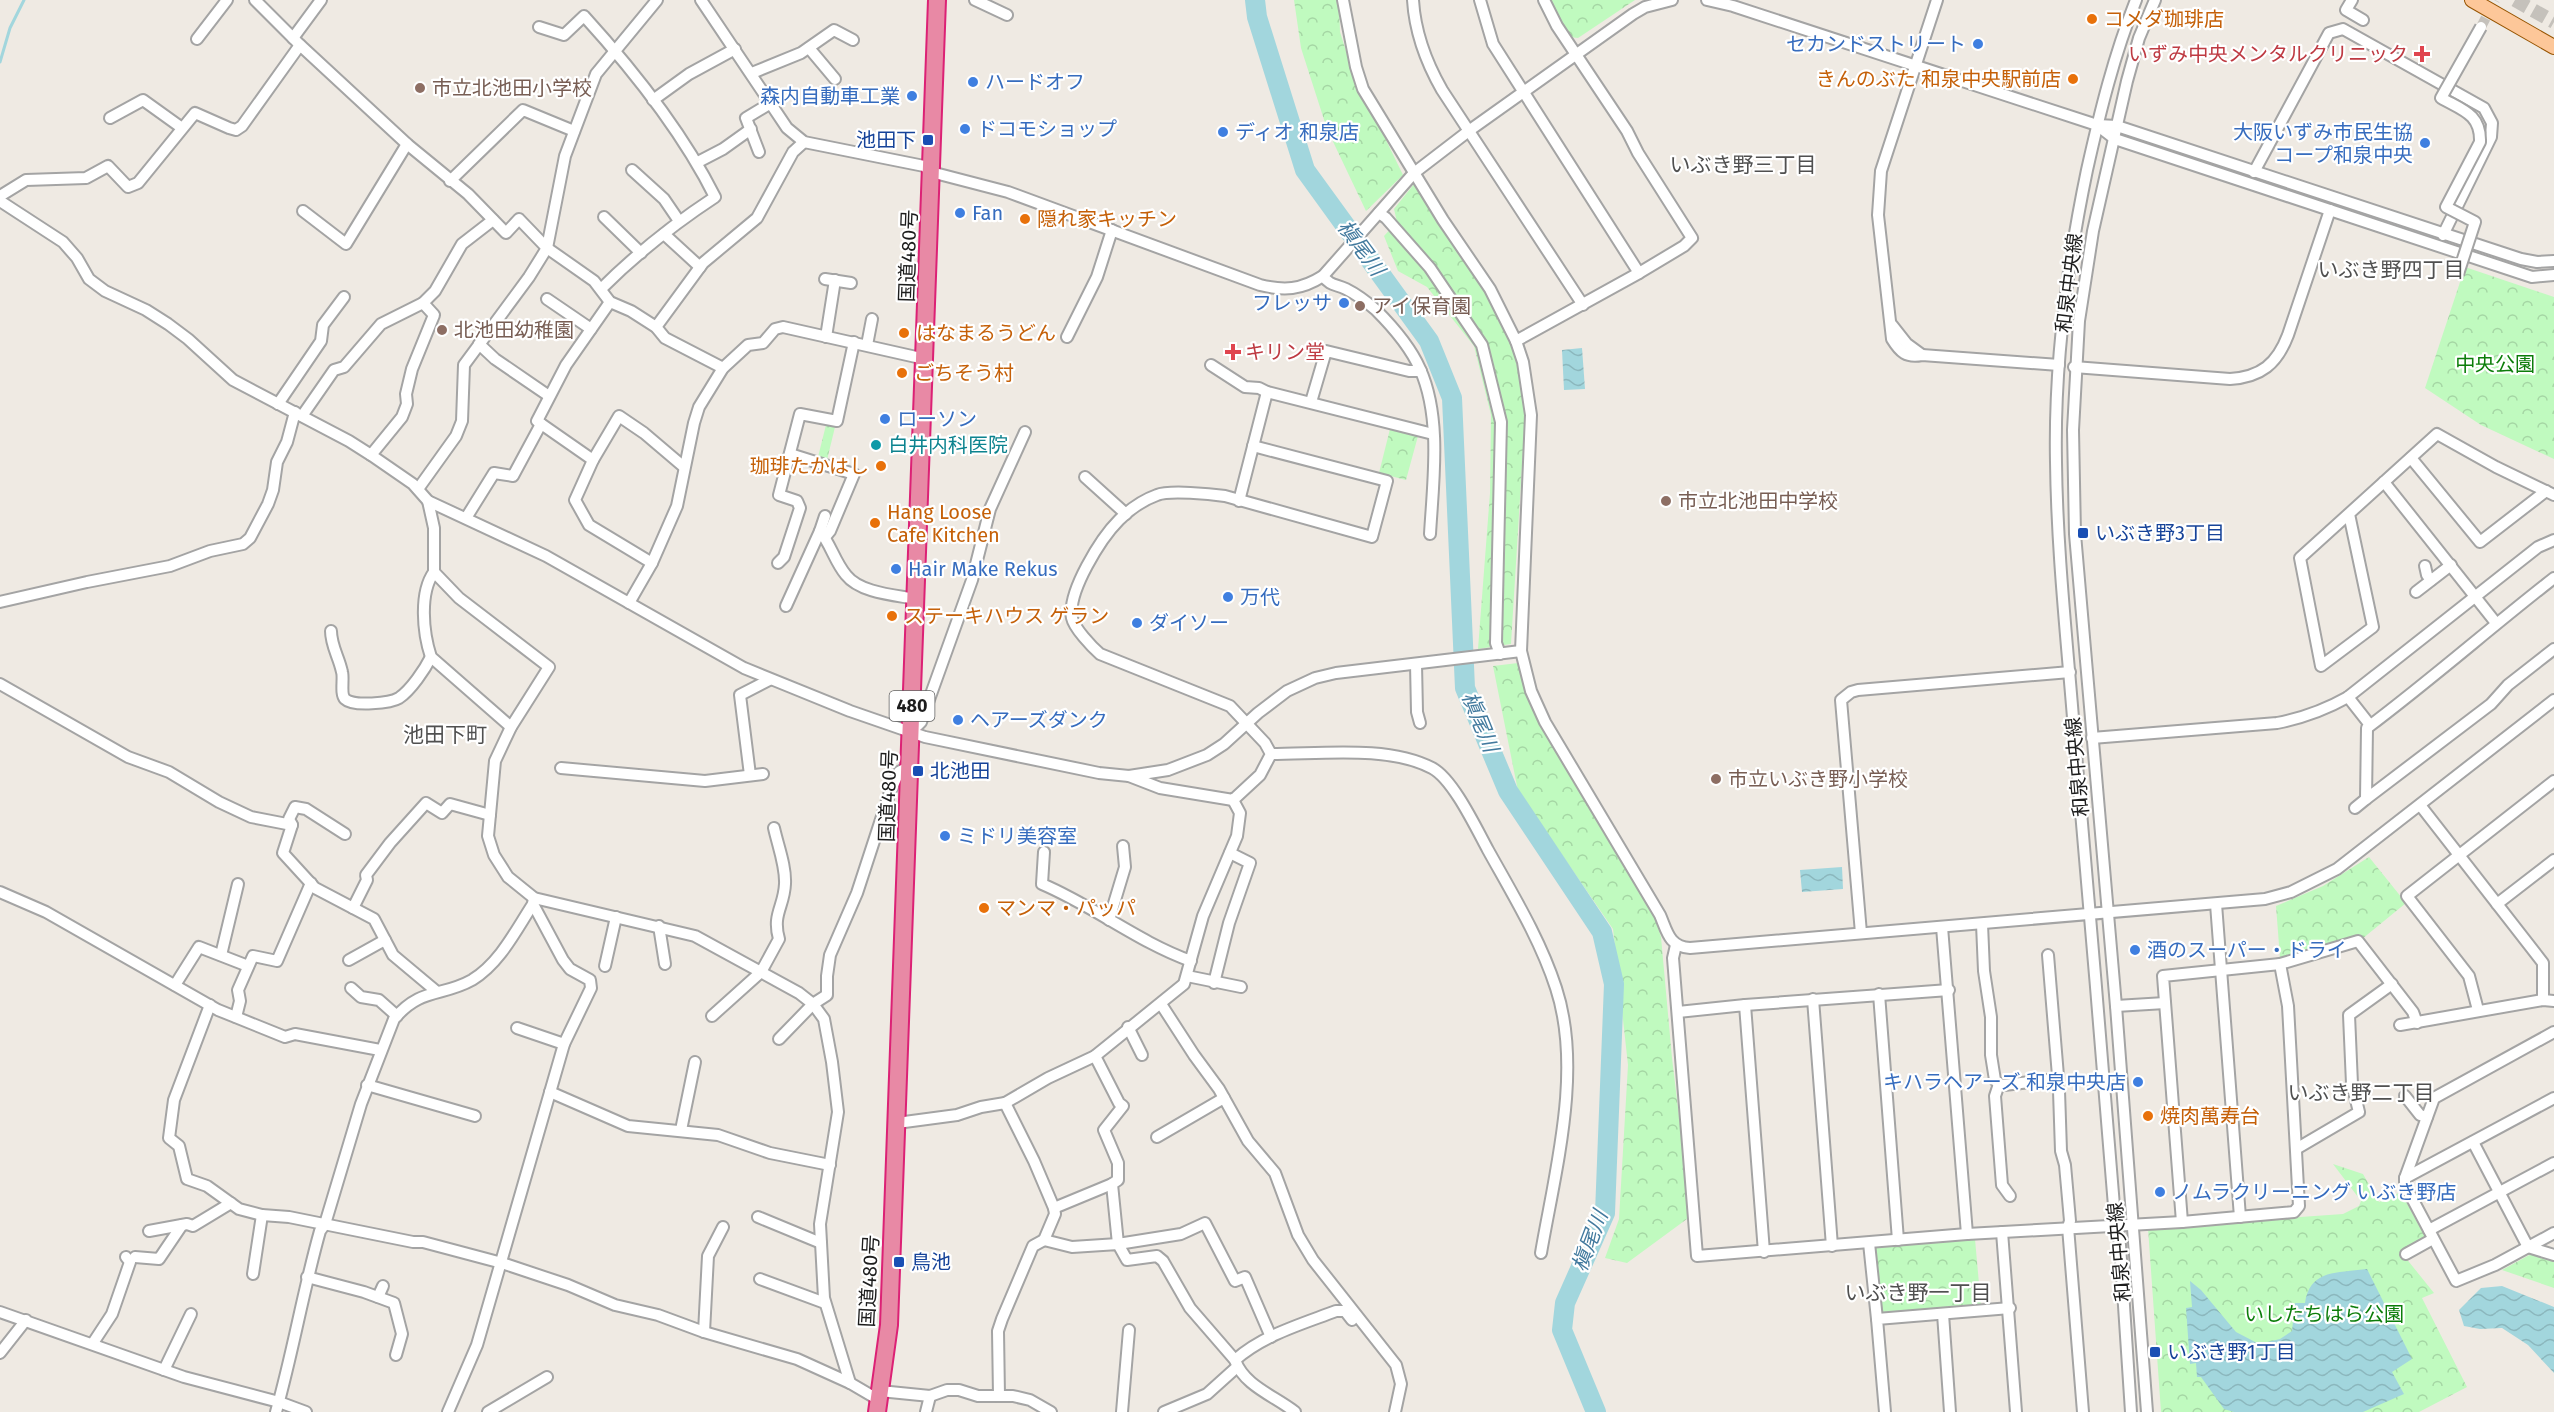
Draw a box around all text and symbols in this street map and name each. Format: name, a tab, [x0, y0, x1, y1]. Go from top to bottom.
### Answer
place label: コメダ珈琲店	[2104, 7, 2224, 31]
marker: コメダ珈琲店	[2085, 12, 2099, 26]
place label: セカンドストリート	[1786, 32, 1966, 56]
marker: セカンドストリート	[1971, 37, 1985, 51]
place label: いずみ中央メンタルクリニック	[2128, 42, 2408, 66]
marker: いずみ中央メンタルクリニック	[2413, 45, 2431, 63]
place label: きんのぶた 和泉中央駅前店	[1816, 67, 2061, 91]
place label: ハードオフ	[985, 70, 1085, 94]
marker: きんのぶた 和泉中央駅前店	[2066, 72, 2080, 86]
marker: ハードオフ	[966, 75, 980, 89]
place label: 市立北池田小学校	[432, 76, 592, 100]
marker: 市立北池田小学校	[413, 81, 427, 95]
place label: 森内自動車工業	[760, 84, 900, 108]
marker: 森内自動車工業	[905, 89, 919, 103]
place label: ドコモショップ	[977, 117, 1117, 141]
place label: ディオ 和泉店	[1235, 120, 1359, 144]
place label: 大阪いずみ市民生協 コープ和泉中央	[2233, 120, 2413, 167]
marker: ドコモショップ	[958, 122, 972, 136]
marker: ディオ 和泉店	[1216, 125, 1230, 139]
place label: 池田下	[856, 128, 916, 152]
marker: 池田下	[921, 133, 935, 147]
marker: 大阪いずみ市民生協 コープ和泉中央	[2418, 136, 2432, 150]
district label: いぶき野三丁目	[1670, 152, 1817, 178]
place label: Fan	[972, 201, 1003, 225]
marker: Fan	[953, 206, 967, 220]
place label: 隠れ家キッチン	[1037, 207, 1177, 231]
street label: 国道480号	[894, 209, 922, 303]
marker: 隠れ家キッチン	[1018, 212, 1032, 226]
water label: 槇尾川	[1332, 215, 1391, 283]
street label: 和泉中央線	[2051, 232, 2087, 334]
district label: いぶき野四丁目	[2318, 257, 2465, 283]
place label: フレッサ	[1252, 291, 1332, 315]
place label: アイ保育園	[1372, 294, 1471, 318]
marker: フレッサ	[1337, 296, 1351, 310]
marker: アイ保育園	[1353, 299, 1367, 313]
place label: 北池田幼稚園	[454, 318, 574, 342]
place label: はなまるうどん	[916, 321, 1056, 345]
marker: 北池田幼稚園	[435, 323, 449, 337]
marker: はなまるうどん	[897, 326, 911, 340]
place label: キリン堂	[1245, 340, 1325, 364]
marker: キリン堂	[1226, 345, 1240, 359]
park label: 中央公園	[2455, 352, 2535, 376]
place label: ごちそう村	[914, 361, 1014, 385]
marker: ごちそう村	[895, 366, 909, 380]
place label: ローソン	[897, 407, 977, 431]
marker: ローソン	[878, 412, 892, 426]
place label: 白井内科医院	[888, 433, 1008, 457]
marker: 白井内科医院	[869, 438, 883, 452]
place label: 珈琲たかはし	[750, 454, 869, 478]
marker: 珈琲たかはし	[874, 459, 888, 473]
place label: 市立北池田中学校	[1678, 489, 1838, 513]
marker: 市立北池田中学校	[1659, 494, 1673, 508]
place label: Hang Loose Cafe Kitchen	[887, 500, 1000, 547]
marker: Hang Loose Cafe Kitchen	[868, 516, 882, 530]
place label: いぶき野3丁目	[2095, 521, 2225, 545]
marker: いぶき野3丁目	[2076, 526, 2090, 540]
place label: Hair Make Rekus	[908, 557, 1058, 581]
marker: Hair Make Rekus	[889, 562, 903, 576]
place label: 万代	[1240, 585, 1280, 609]
marker: 万代	[1221, 590, 1235, 604]
place label: ステーキハウス ゲラン	[904, 604, 1109, 628]
marker: ステーキハウス ゲラン	[885, 609, 899, 623]
place label: ダイソー	[1149, 611, 1229, 635]
marker: ダイソー	[1130, 616, 1144, 630]
water label: 槇尾川	[1456, 688, 1505, 758]
road number: 480	[890, 691, 934, 721]
place label: ヘアーズダンク	[970, 708, 1108, 732]
marker: ヘアーズダンク	[951, 713, 965, 727]
street label: 和泉中央線	[2061, 716, 2093, 818]
district label: 池田下町	[403, 722, 487, 748]
street label: 国道480号	[874, 749, 902, 843]
place label: 北池田	[930, 759, 990, 783]
marker: 北池田	[911, 764, 925, 778]
place label: 市立いぶき野小学校	[1728, 767, 1908, 791]
marker: 市立いぶき野小学校	[1709, 772, 1723, 786]
place label: ミドリ美容室	[957, 824, 1077, 848]
marker: ミドリ美容室	[938, 829, 952, 843]
place label: マンマ・パッパ	[996, 896, 1136, 920]
marker: マンマ・パッパ	[977, 901, 991, 915]
place label: 酒のスーパー・ドライ	[2147, 938, 2347, 962]
marker: 酒のスーパー・ドライ	[2128, 943, 2142, 957]
place label: キハラヘアーズ 和泉中央店	[1883, 1070, 2126, 1094]
marker: キハラヘアーズ 和泉中央店	[2131, 1075, 2145, 1089]
district label: いぶき野二丁目	[2288, 1080, 2435, 1106]
place label: 焼肉萬寿台	[2160, 1104, 2260, 1128]
marker: 焼肉萬寿台	[2141, 1109, 2155, 1123]
place label: ノムラクリーニング いぶき野店	[2172, 1180, 2456, 1204]
marker: ノムラクリーニング いぶき野店	[2153, 1185, 2167, 1199]
street label: 和泉中央線	[2103, 1201, 2135, 1303]
water label: 槇尾川	[1567, 1205, 1614, 1275]
street label: 国道480号	[855, 1234, 883, 1328]
place label: 鳥池	[911, 1250, 951, 1274]
marker: 鳥池	[892, 1255, 906, 1269]
district label: いぶき野一丁目	[1845, 1280, 1992, 1306]
park label: いしたちはら公園	[2244, 1302, 2404, 1326]
place label: いぶき野1丁目	[2167, 1340, 2296, 1364]
marker: いぶき野1丁目	[2148, 1345, 2162, 1359]

